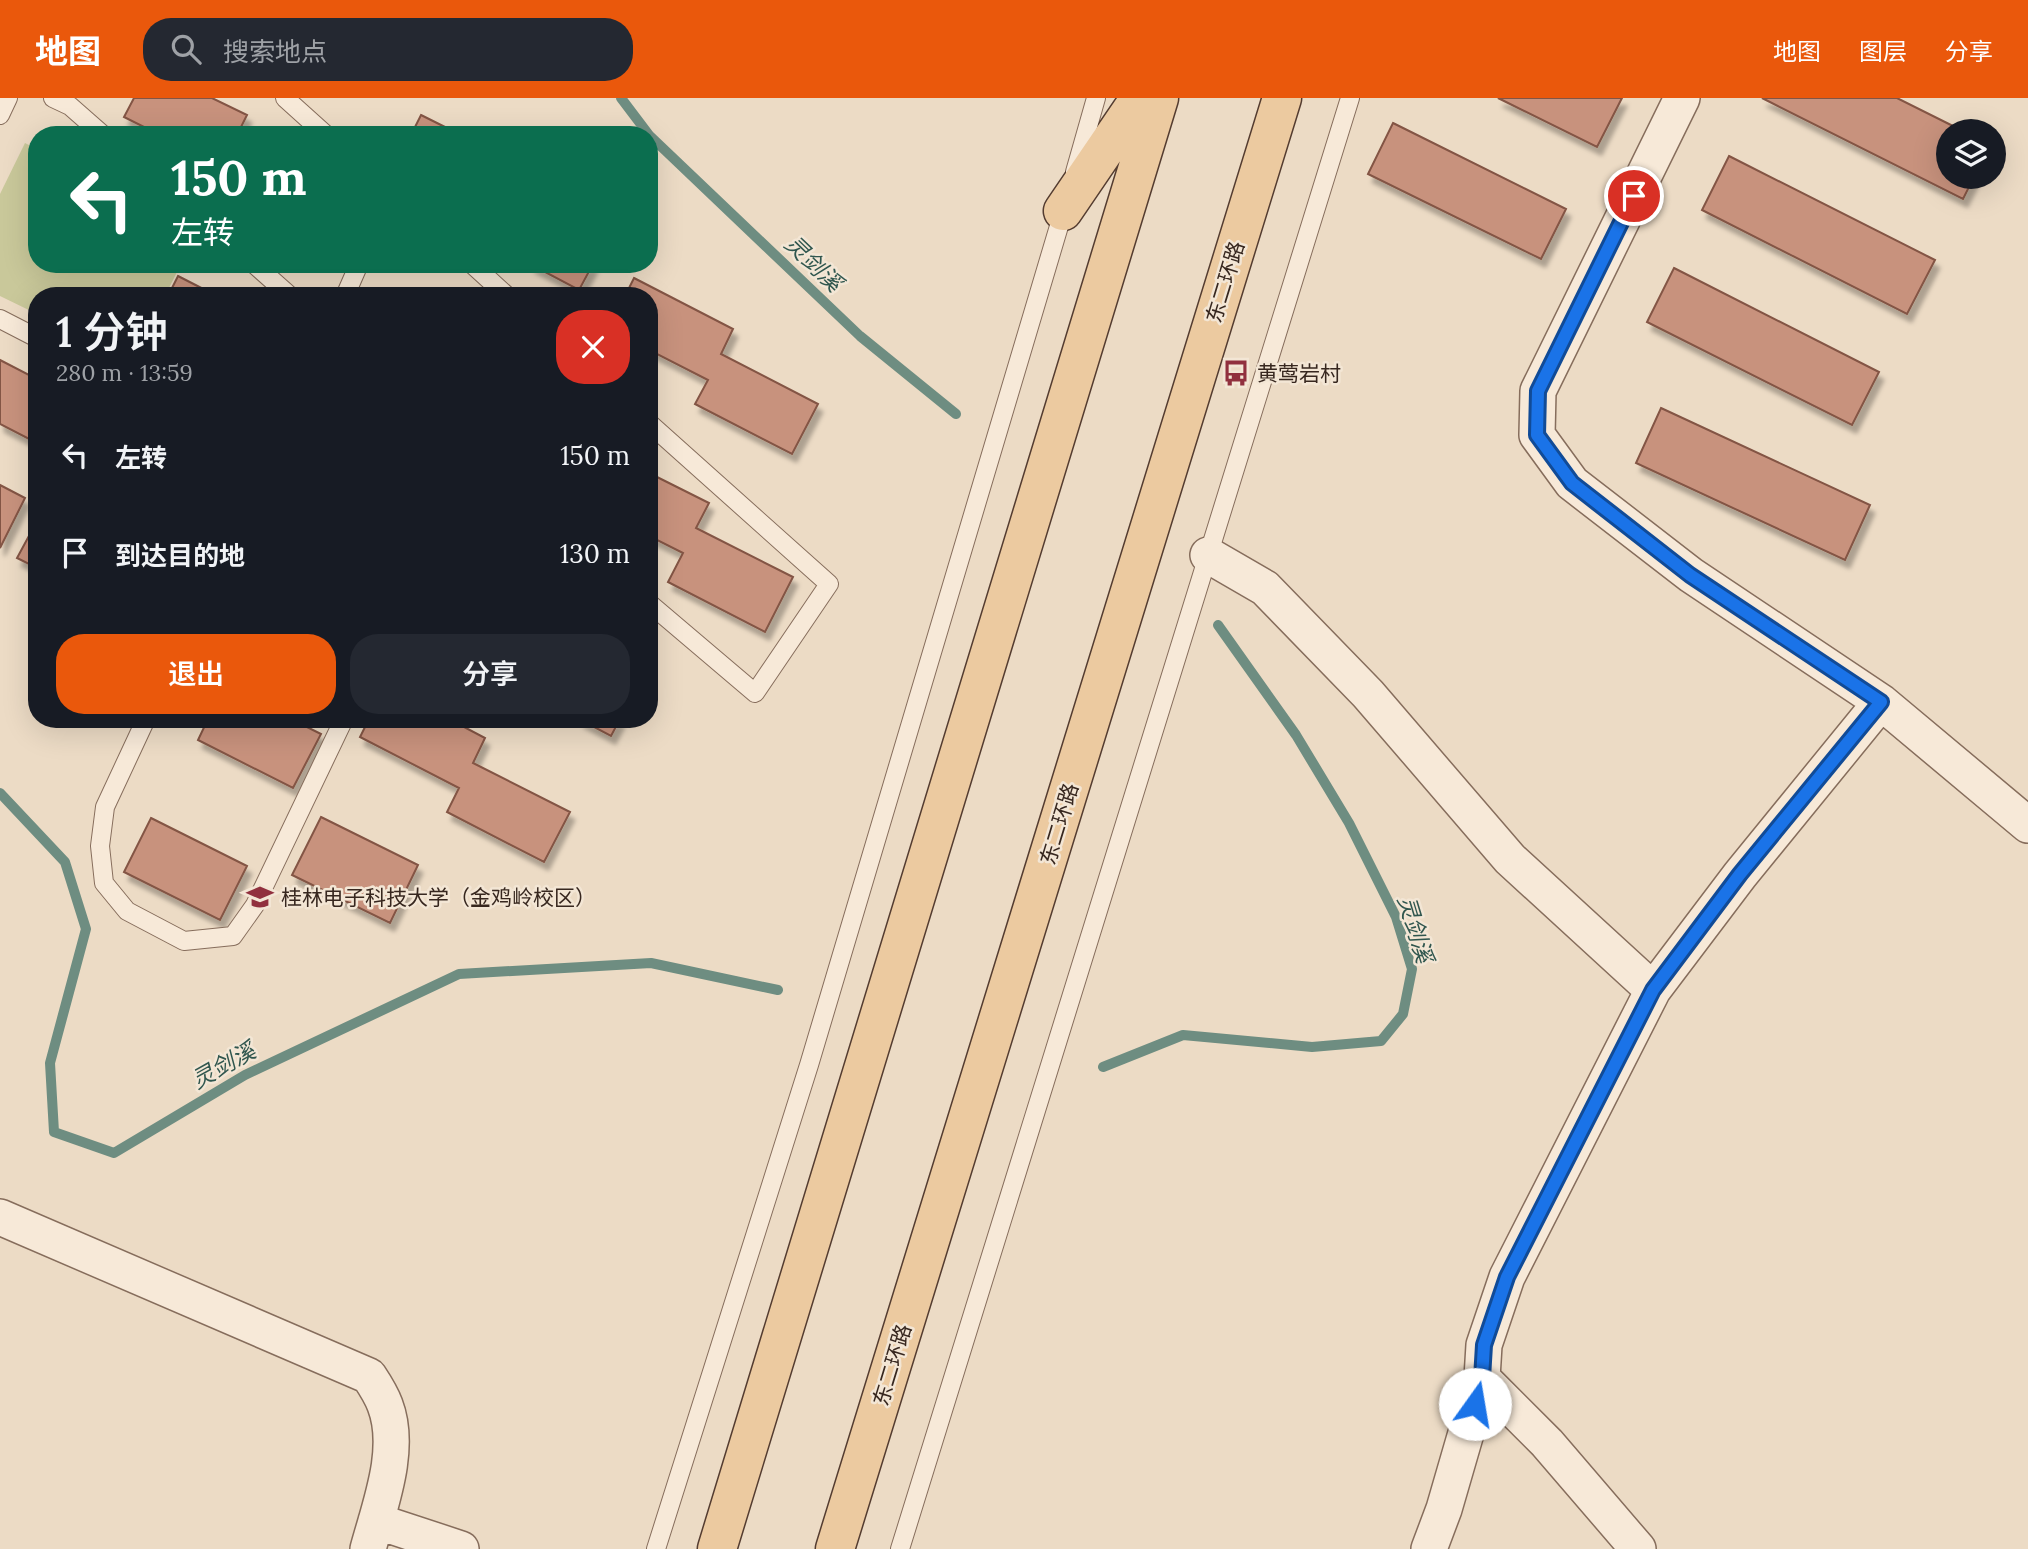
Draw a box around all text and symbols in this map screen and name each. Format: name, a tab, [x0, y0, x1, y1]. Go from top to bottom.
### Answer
search box	[143, 18, 633, 81]
text: 地图	[35, 30, 101, 72]
icon: search	[167, 30, 205, 68]
text: 搜索地点	[223, 35, 327, 68]
text: 地图	[1773, 36, 1821, 67]
text: 图层	[1859, 36, 1907, 67]
text: 分享	[1945, 36, 1993, 67]
map controls	[1936, 119, 2006, 189]
button: layers	[1936, 119, 2006, 189]
text: 150 m	[171, 146, 307, 208]
icon: left	[56, 154, 147, 245]
pin	[1604, 166, 1664, 226]
icon: arrive	[1615, 177, 1653, 215]
text: 左转	[171, 212, 235, 253]
water label: 灵剑溪	[779, 229, 851, 299]
street label: 东二环路	[1200, 238, 1250, 326]
text: 1 分钟	[56, 305, 168, 359]
button: close	[556, 310, 630, 384]
text: 280 m · 13:59	[56, 358, 193, 387]
bus stop icon: 黄莺岩村	[1221, 358, 1251, 388]
place label: 黄莺岩村	[1257, 360, 1341, 387]
icon: left	[56, 436, 94, 474]
text: 150 m	[560, 439, 630, 472]
text: 左转	[115, 441, 167, 474]
icon: arrive	[56, 534, 94, 572]
text: 130 m	[560, 537, 630, 570]
text: 到达目的地	[115, 539, 245, 572]
button: 退出	[56, 634, 336, 714]
button: 分享	[350, 634, 630, 714]
street label: 东二环路	[1034, 780, 1084, 868]
school or university icon: 桂林电子科技大学（金鸡岭校区）	[245, 882, 275, 912]
place label: 桂林电子科技大学（金鸡岭校区）	[281, 884, 596, 911]
water label: 灵剑溪	[1392, 892, 1441, 969]
water label: 灵剑溪	[186, 1034, 263, 1094]
street label: 东二环路	[867, 1321, 917, 1409]
position arrow	[1438, 1367, 1512, 1441]

